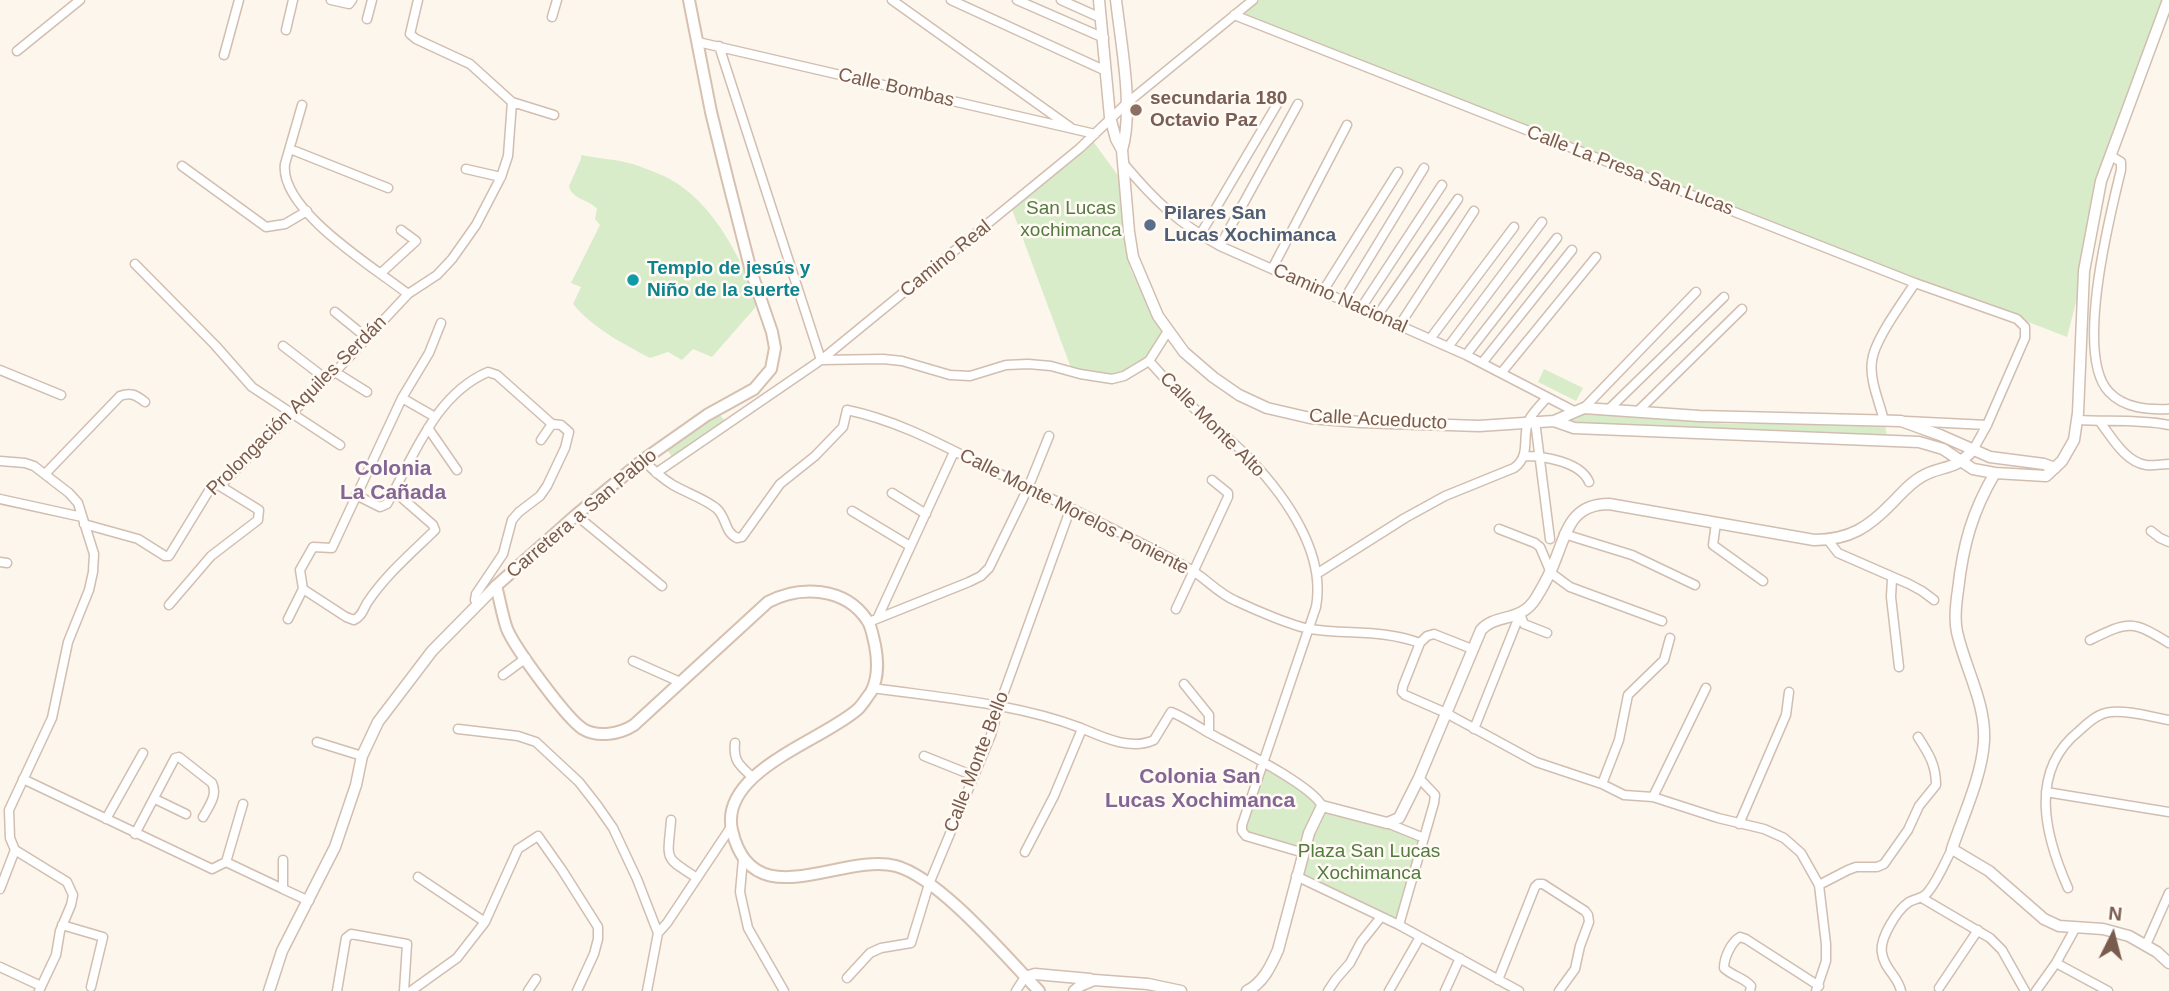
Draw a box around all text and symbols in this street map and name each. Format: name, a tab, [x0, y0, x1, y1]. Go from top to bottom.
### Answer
street label: Calle Bombas	[836, 64, 956, 112]
place label: secundaria 180 Octavio Paz	[1150, 88, 1287, 132]
marker: secundaria 180 Octavio Paz	[1128, 102, 1144, 118]
street label: Calle La Presa San Lucas	[1523, 121, 1737, 221]
park label: San Lucas xochimanca	[1020, 198, 1122, 242]
place label: Pilares San Lucas Xochimanca	[1164, 203, 1336, 247]
street label: Camino Real	[896, 216, 996, 302]
marker: Pilares San Lucas Xochimanca	[1142, 217, 1158, 233]
place label: Templo de jesús y Niño de la suerte	[647, 258, 810, 302]
street label: Camino Nacional	[1269, 259, 1411, 339]
marker: Templo de jesús y Niño de la suerte	[625, 272, 641, 288]
street label: Prolongación Aquiles Serdán	[202, 311, 392, 501]
street label: Calle Monte Alto	[1155, 368, 1269, 482]
street label: Calle Acueducto	[1308, 405, 1448, 435]
street label: Calle Monte Morelos Poniente	[955, 444, 1193, 580]
street label: Carretera a San Pablo	[502, 445, 662, 583]
district label: Colonia La Cañada	[340, 456, 446, 506]
street label: Calle Monte Bello	[940, 688, 1014, 836]
district label: Colonia San Lucas Xochimanca	[1105, 764, 1295, 814]
park label: Plaza San Lucas Xochimanca	[1298, 841, 1440, 885]
north arrow	[2078, 900, 2148, 970]
text: N	[2107, 902, 2123, 925]

